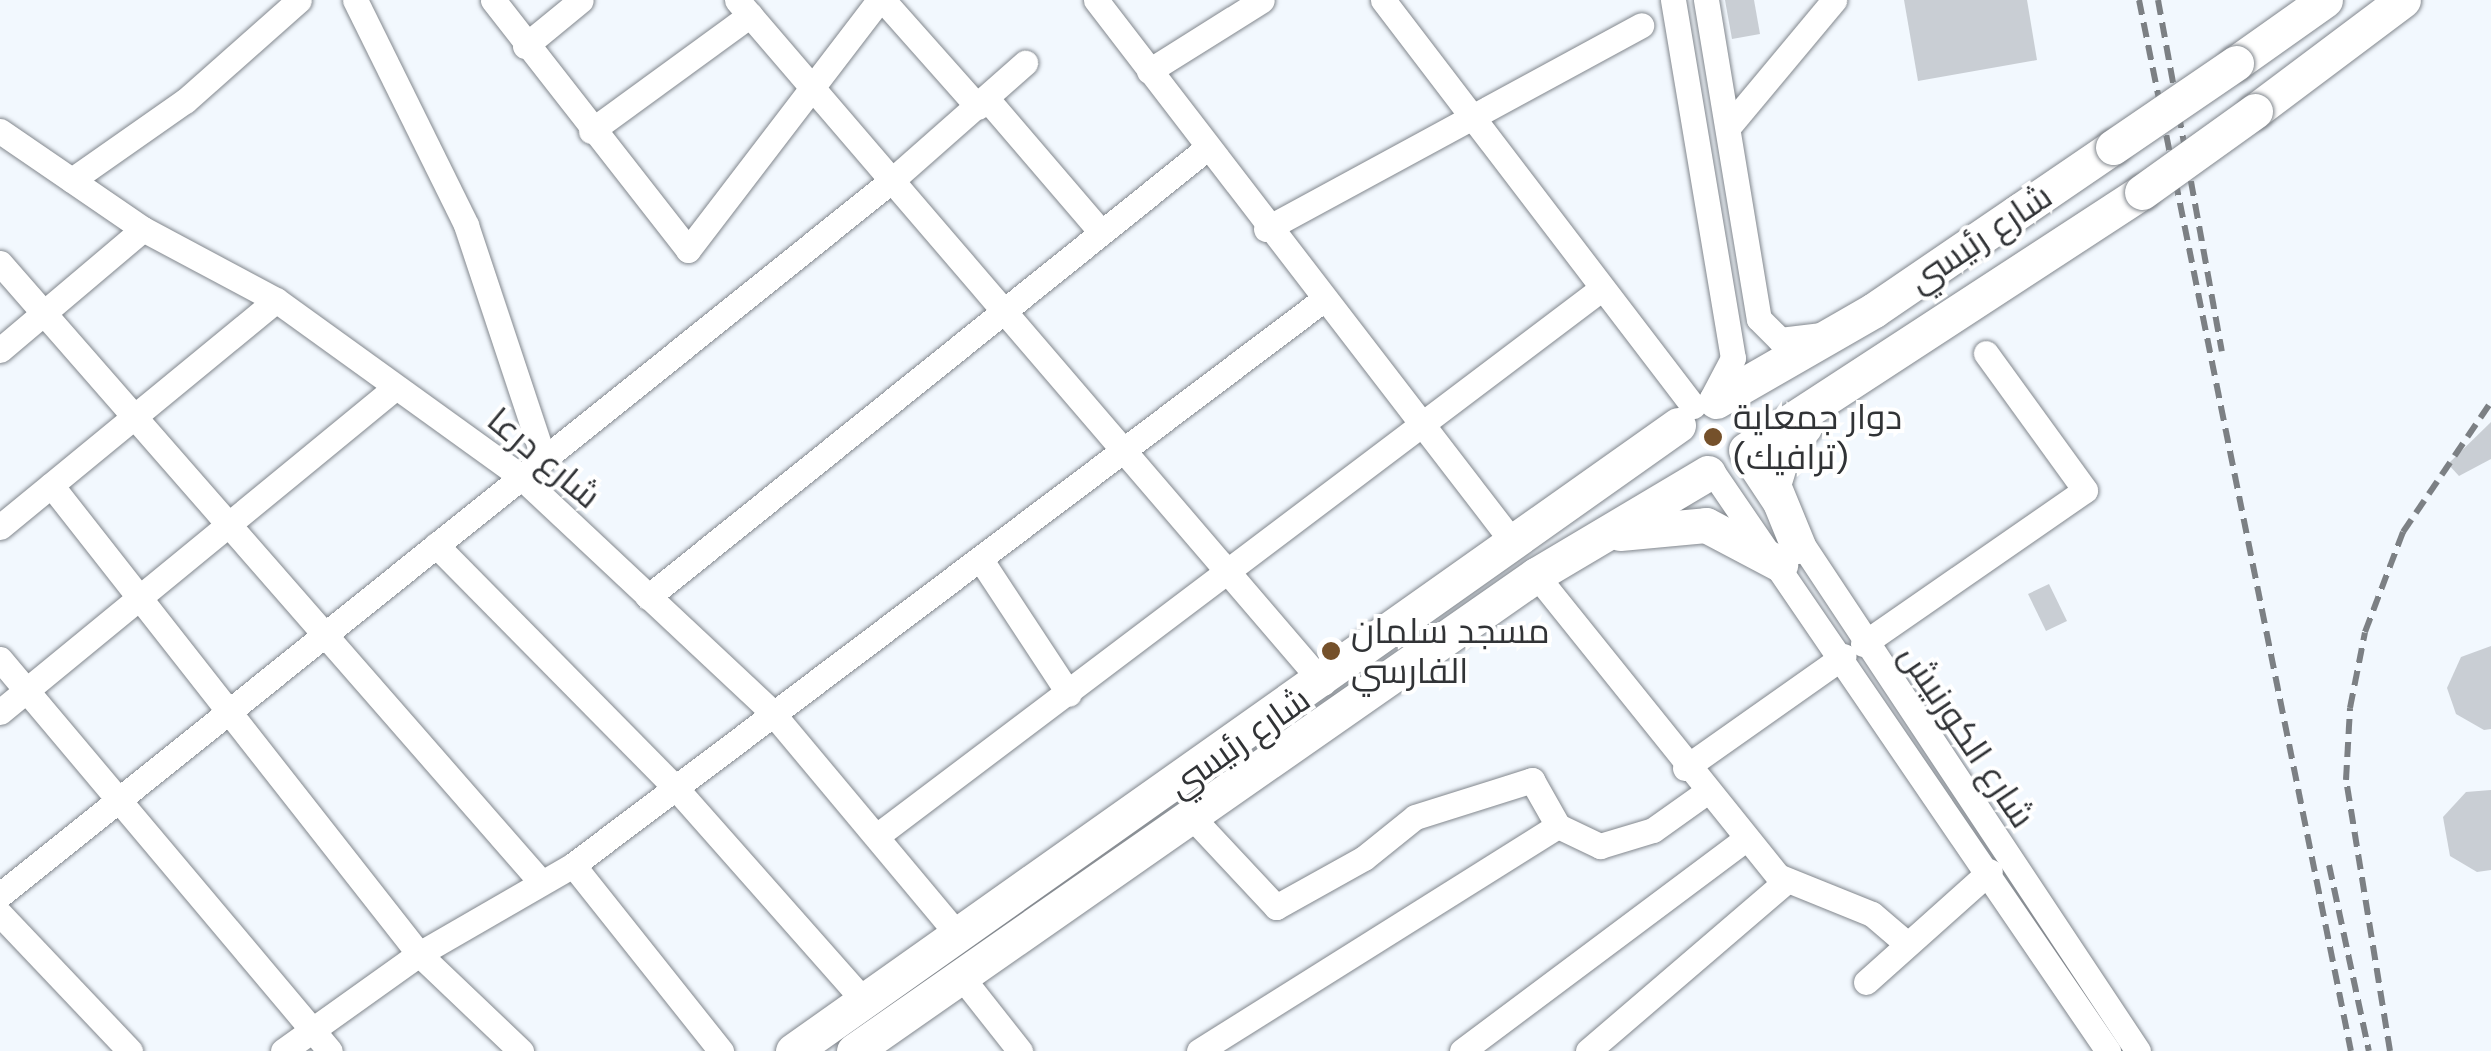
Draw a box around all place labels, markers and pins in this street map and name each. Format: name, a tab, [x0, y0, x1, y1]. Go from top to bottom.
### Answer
place label: دوار جمعاية (ترافيك)	[1733, 396, 1902, 478]
marker: دوار جمعاية (ترافيك)	[1702, 426, 1724, 448]
place label: مسجد سلمان الفارسي	[1351, 610, 1550, 692]
marker: مسجد سلمان الفارسي	[1320, 640, 1342, 662]

